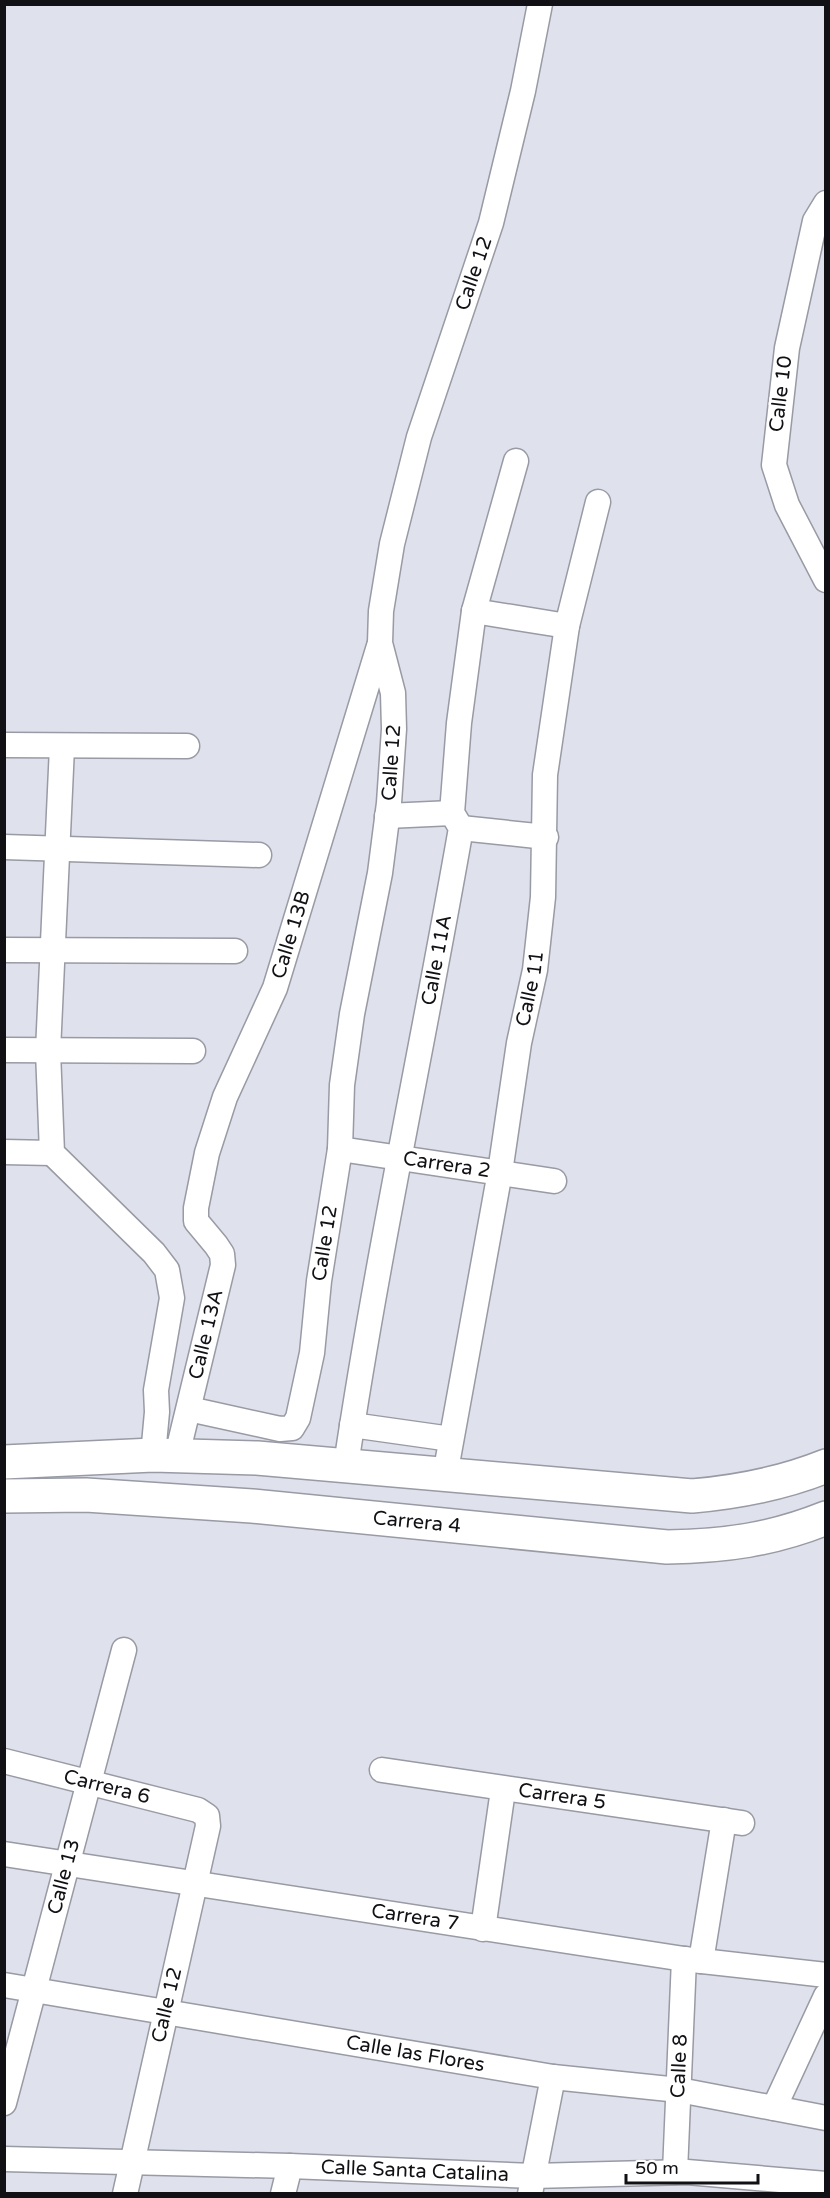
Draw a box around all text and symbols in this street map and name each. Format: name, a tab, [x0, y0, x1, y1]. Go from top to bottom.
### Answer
street label: Calle 12	[450, 233, 498, 314]
street label: Calle 10	[764, 354, 798, 434]
street label: Calle 12	[377, 723, 406, 802]
street label: Calle 13B	[267, 888, 316, 982]
street label: Calle 11A	[417, 913, 457, 1007]
street label: Calle 11	[511, 949, 549, 1029]
street label: Carrera 2	[401, 1147, 492, 1183]
street label: Calle 12	[307, 1203, 343, 1283]
street label: Calle 13A	[184, 1287, 229, 1382]
street label: Carrera 4	[372, 1506, 462, 1539]
street label: Carrera 6	[61, 1765, 152, 1809]
street label: Carrera 5	[517, 1778, 607, 1815]
street label: Calle 13	[42, 1837, 85, 1917]
street label: Carrera 7	[370, 1899, 461, 1936]
street label: Calle 12	[147, 1965, 187, 2045]
street label: Calle las Flores	[344, 2030, 486, 2077]
street label: Calle 8	[666, 2034, 693, 2099]
scale bar	[626, 2147, 758, 2185]
street label: Calle Santa Catalina	[320, 2155, 509, 2187]
text: 50 m	[635, 2157, 679, 2179]

